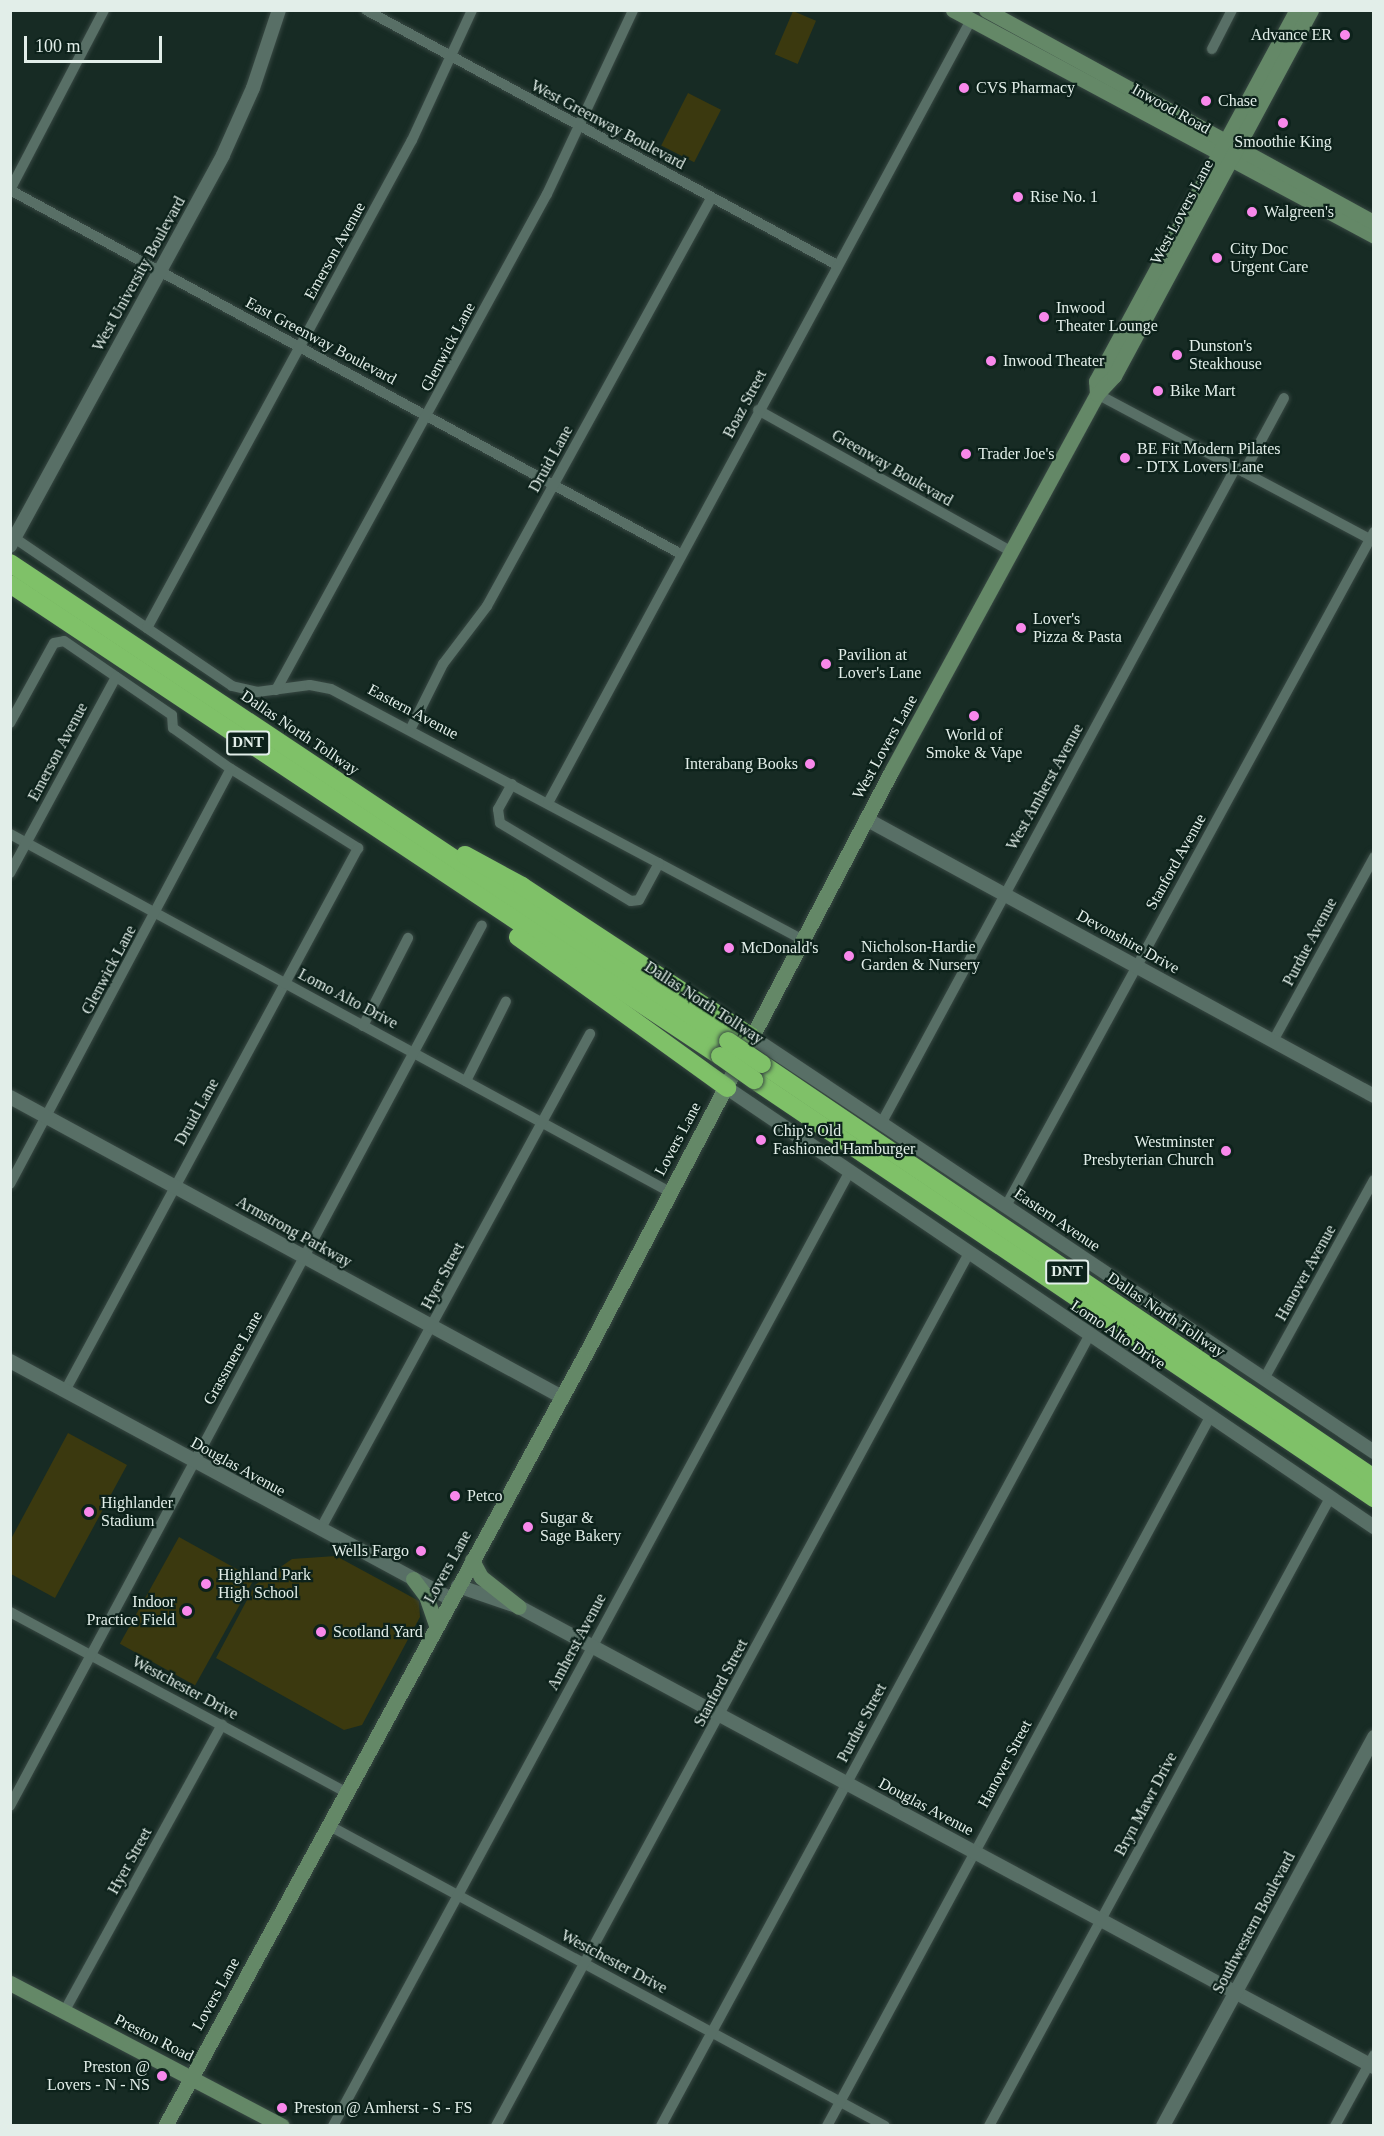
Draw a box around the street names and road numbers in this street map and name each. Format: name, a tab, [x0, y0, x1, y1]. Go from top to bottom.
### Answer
street label: West Greenway Boulevard	[528, 76, 688, 174]
street label: Inwood Road	[1128, 80, 1214, 138]
street label: West Lovers Lane	[1146, 156, 1218, 268]
street label: West University Boulevard	[88, 193, 190, 355]
street label: Emerson Avenue	[300, 198, 370, 304]
street label: East Greenway Boulevard	[242, 293, 400, 389]
street label: Glenwick Lane	[416, 299, 480, 395]
street label: Boaz Street	[719, 367, 771, 441]
street label: Druid Lane	[525, 422, 577, 496]
street label: Greenway Boulevard	[828, 426, 956, 510]
street label: Eastern Avenue	[364, 680, 462, 744]
street label: Dallas North Tollway	[237, 686, 363, 780]
street label: West Lovers Lane	[848, 692, 922, 802]
street label: Emerson Avenue	[24, 699, 92, 805]
street label: West Amherst Avenue	[1002, 720, 1088, 854]
road number: DNT	[226, 731, 270, 755]
street label: Stanford Avenue	[1142, 810, 1210, 914]
street label: Purdue Avenue	[1279, 894, 1341, 990]
street label: Devonshire Drive	[1073, 906, 1183, 978]
street label: Glenwick Lane	[77, 922, 141, 1018]
street label: Dallas North Tollway	[641, 957, 767, 1049]
street label: Lomo Alto Drive	[294, 964, 402, 1034]
street label: Druid Lane	[171, 1075, 223, 1149]
street label: Lovers Lane	[651, 1099, 705, 1179]
street label: Eastern Avenue	[1010, 1184, 1104, 1256]
street label: Armstrong Parkway	[233, 1192, 355, 1272]
street label: Hanover Avenue	[1272, 1221, 1340, 1325]
street label: Hyer Street	[417, 1239, 469, 1313]
road number: DNT	[1044, 1260, 1090, 1284]
street label: Dallas North Tollway	[1103, 1268, 1229, 1362]
street label: Lomo Alto Drive	[1067, 1296, 1169, 1374]
street label: Grassmere Lane	[199, 1308, 267, 1408]
street label: Douglas Avenue	[187, 1433, 289, 1501]
street label: Lovers Lane	[420, 1527, 476, 1607]
street label: Amherst Avenue	[543, 1590, 611, 1694]
street label: Stanford Street	[690, 1636, 752, 1730]
street label: Westchester Drive	[129, 1652, 241, 1724]
street label: Purdue Street	[833, 1680, 891, 1766]
street label: Hanover Street	[974, 1717, 1036, 1811]
street label: Bryn Mawr Drive	[1111, 1749, 1181, 1859]
street label: Douglas Avenue	[875, 1774, 977, 1840]
street label: Hyer Street	[104, 1824, 156, 1898]
street label: Southwestern Boulevard	[1208, 1849, 1300, 1997]
street label: Westchester Drive	[558, 1926, 670, 1998]
street label: Lovers Lane	[188, 1954, 244, 2034]
street label: Preston Road	[111, 2010, 197, 2066]

